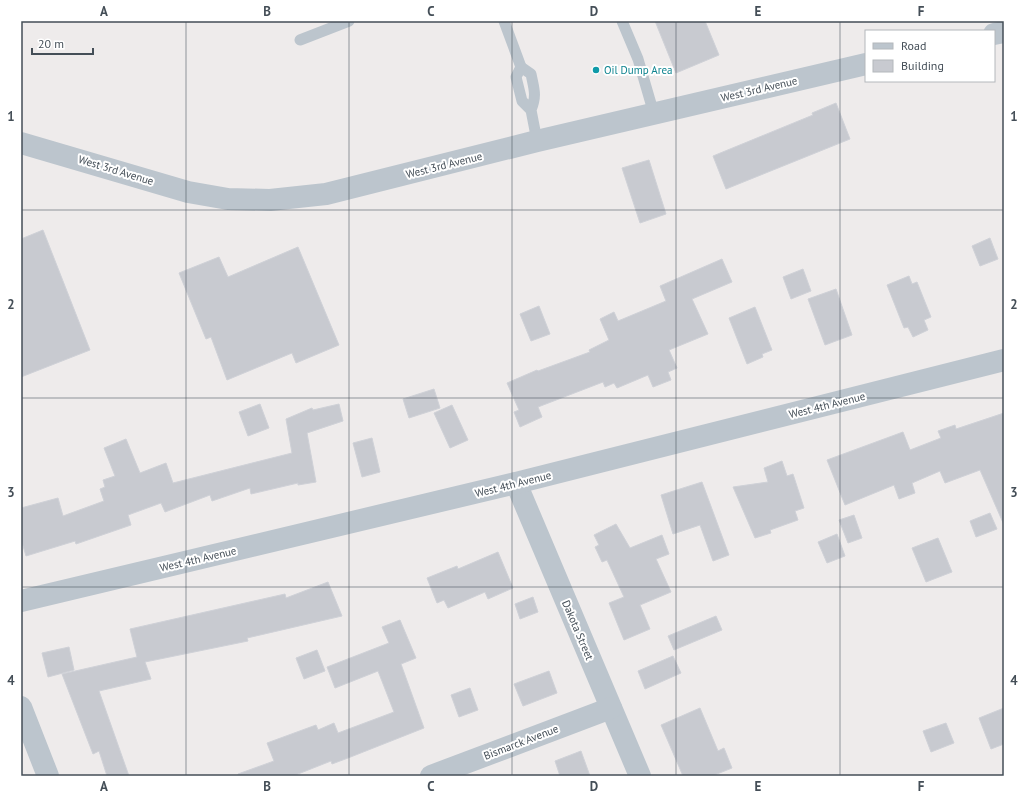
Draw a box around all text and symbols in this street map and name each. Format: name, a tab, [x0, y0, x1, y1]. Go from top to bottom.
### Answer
text: A	[100, 3, 108, 20]
text: B	[263, 3, 271, 20]
text: C	[427, 3, 435, 20]
text: D	[590, 3, 598, 20]
text: E	[755, 3, 762, 20]
text: F	[918, 3, 925, 20]
scale bar	[32, 30, 93, 56]
legend	[865, 30, 995, 82]
text: 20 m	[38, 36, 64, 51]
text: Road	[901, 38, 926, 53]
text: Building	[901, 58, 944, 73]
place label: Oil Dump Area	[604, 63, 672, 77]
marker: Oil Dump Area	[591, 65, 601, 75]
street label: West 3rd Avenue	[719, 73, 799, 105]
text: 1	[7, 108, 15, 125]
text: 1	[1010, 108, 1018, 125]
street label: West 3rd Avenue	[404, 149, 484, 181]
street label: West 3rd Avenue	[77, 152, 156, 188]
text: 2	[7, 296, 15, 313]
text: 2	[1010, 296, 1018, 313]
street label: West 4th Avenue	[787, 389, 867, 421]
street label: West 4th Avenue	[473, 468, 553, 500]
text: 3	[7, 484, 15, 501]
text: 3	[1010, 484, 1018, 501]
street label: West 4th Avenue	[158, 543, 238, 575]
street label: Dakota Street	[559, 598, 597, 662]
text: 4	[7, 672, 15, 689]
text: 4	[1010, 672, 1018, 689]
street label: Bismarck Avenue	[482, 721, 561, 763]
text: A	[100, 778, 108, 795]
text: B	[263, 778, 271, 795]
text: C	[427, 778, 435, 795]
text: D	[590, 778, 598, 795]
text: E	[755, 778, 762, 795]
text: F	[918, 778, 925, 795]

